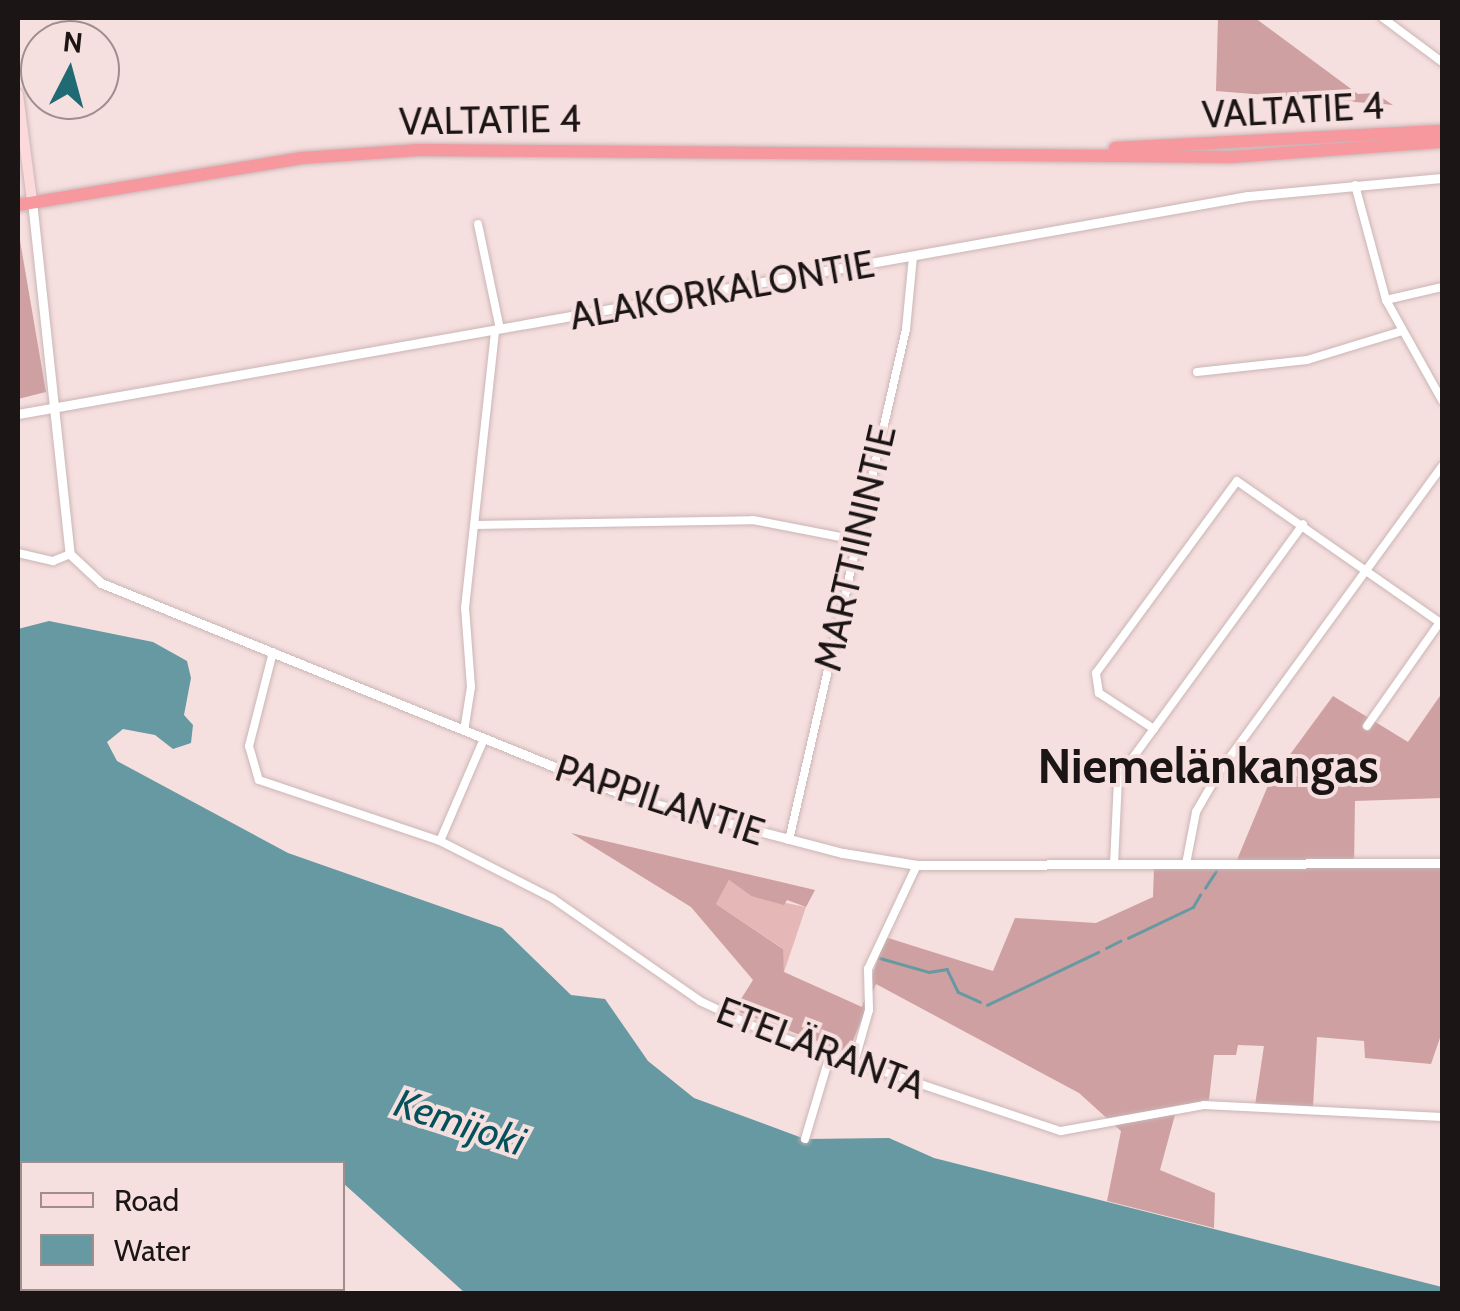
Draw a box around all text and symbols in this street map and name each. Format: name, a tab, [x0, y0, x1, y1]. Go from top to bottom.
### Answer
north arrow	[20, 20, 120, 120]
text: N	[61, 24, 85, 60]
street label: VALTATIE 4	[1201, 82, 1385, 138]
street label: VALTATIE 4	[398, 96, 582, 144]
street label: ALAKORKALONTIE	[566, 241, 878, 339]
street label: MARTTIININTIE	[805, 421, 905, 675]
district label: Niemelänkangas	[1038, 738, 1378, 796]
street label: PAPPILANTIE	[550, 745, 770, 855]
street label: ETELÄRANTA	[710, 987, 932, 1109]
water label: Kemijoki	[389, 1078, 531, 1166]
legend	[20, 1161, 345, 1291]
text: Road	[114, 1182, 179, 1219]
text: Water	[114, 1232, 190, 1269]

